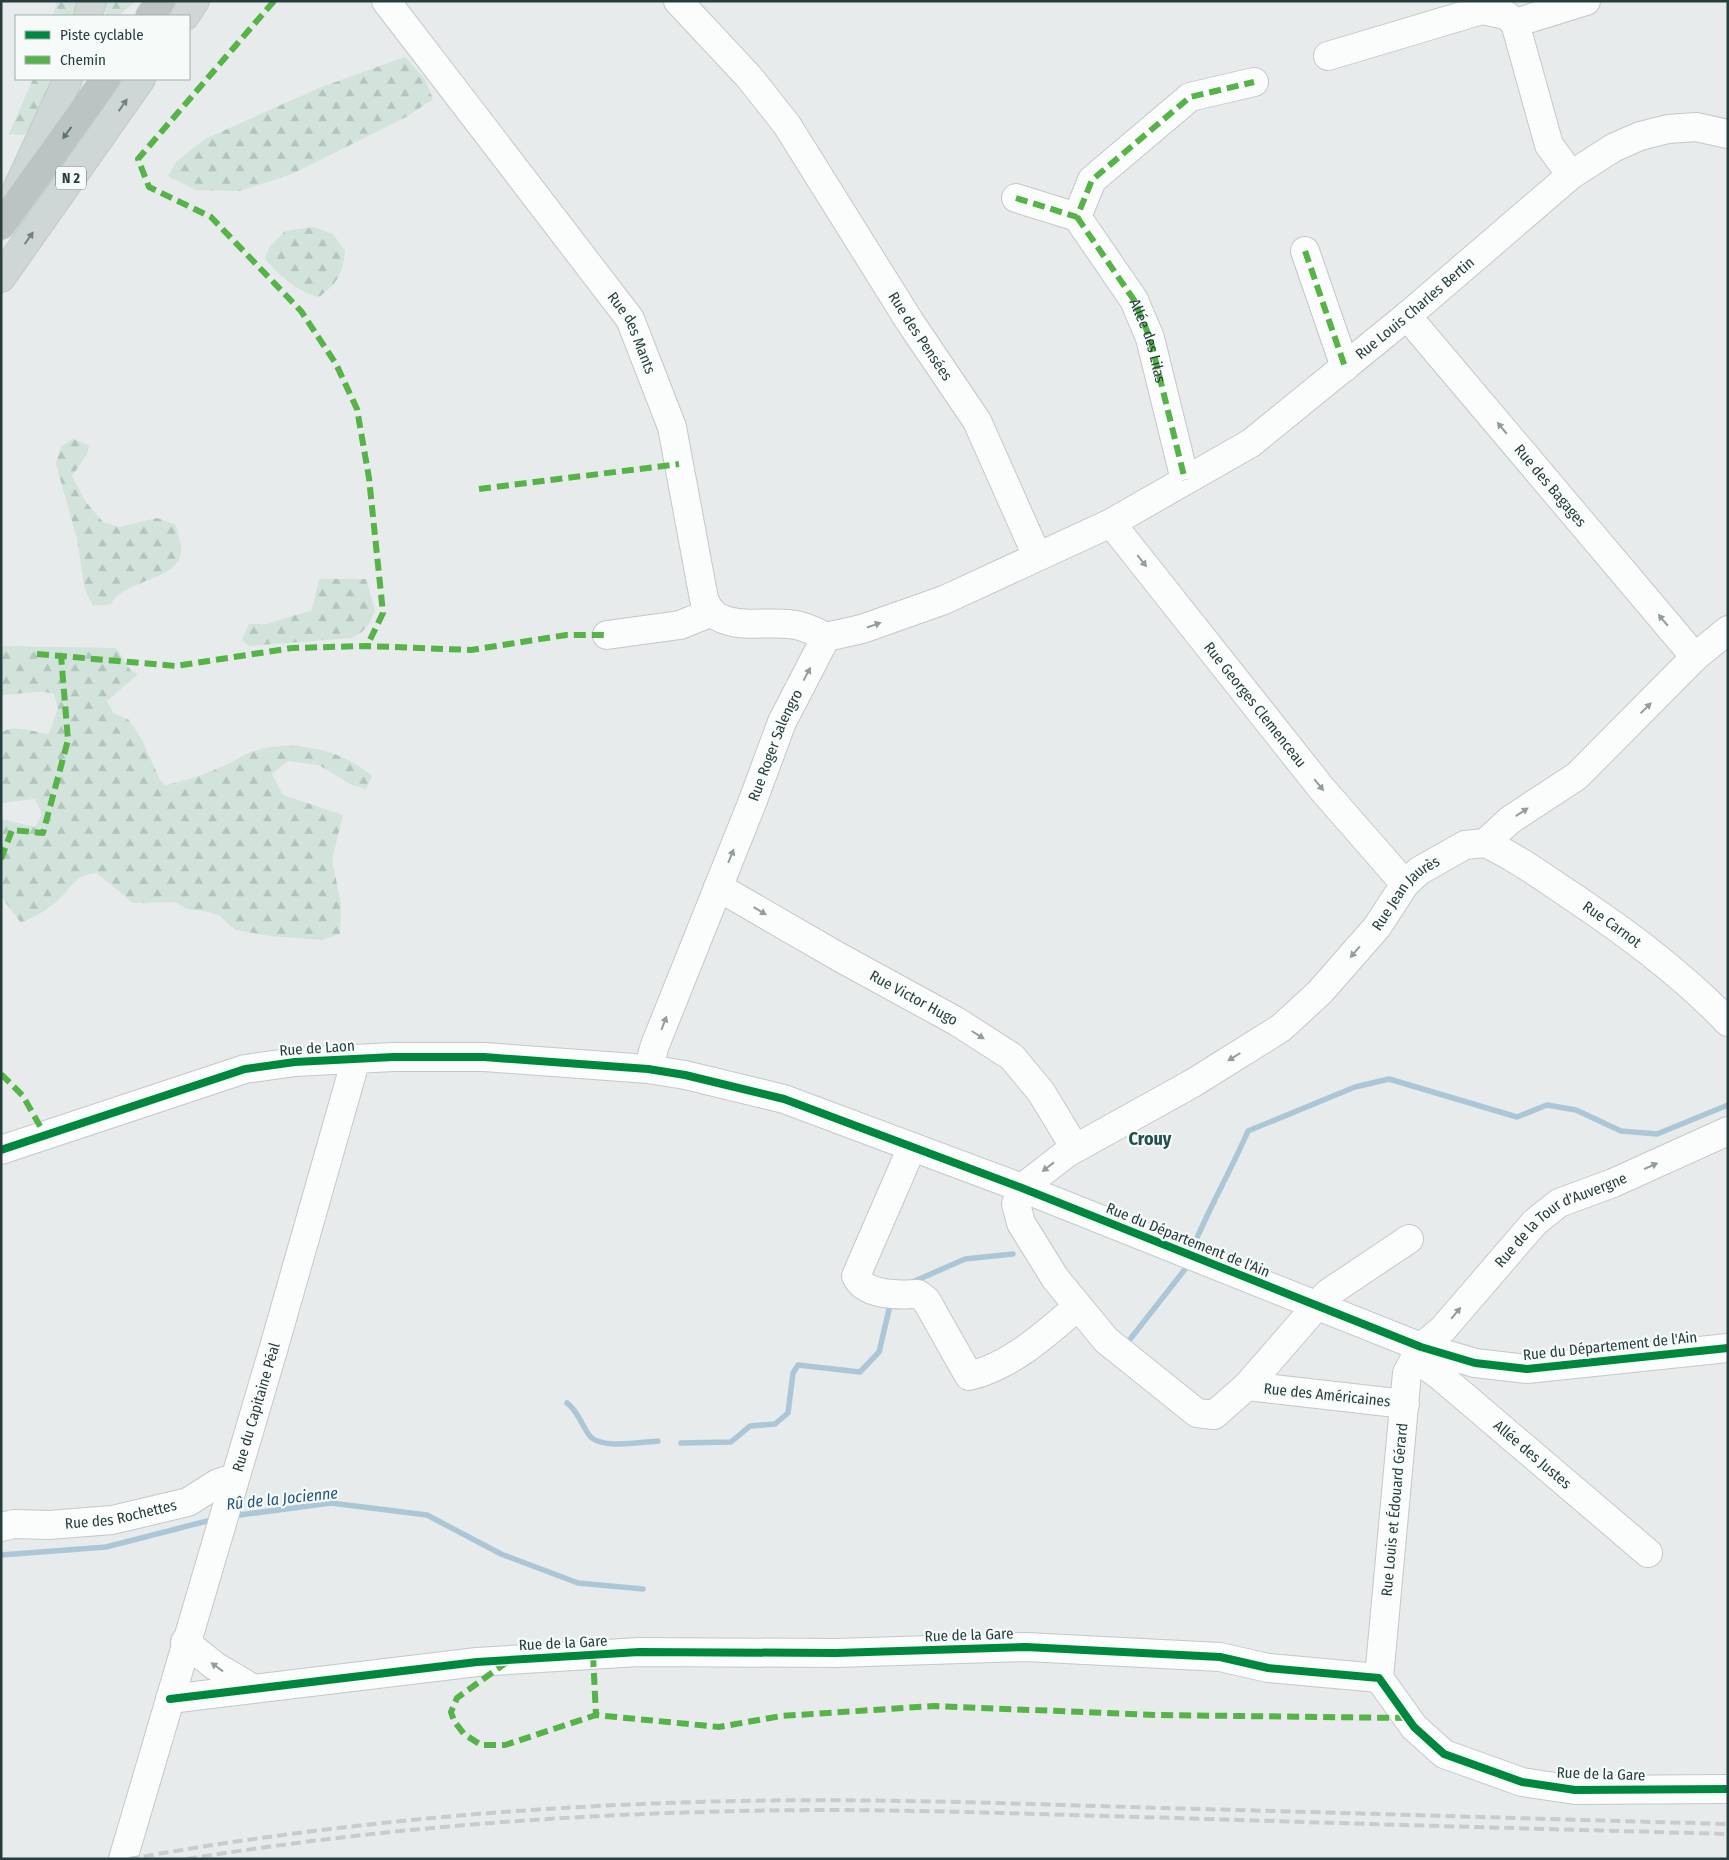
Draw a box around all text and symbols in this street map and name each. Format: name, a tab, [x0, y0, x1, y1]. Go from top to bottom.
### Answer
legend	[15, 15, 190, 80]
text: Piste cyclable	[60, 26, 144, 44]
text: Chemin	[60, 51, 106, 69]
one-way arrow	[118, 98, 128, 112]
one-way arrow	[62, 126, 72, 140]
road number: N 2	[56, 167, 86, 190]
one-way arrow	[24, 231, 34, 245]
street label: Rue Louis Charles Bertin	[1352, 253, 1478, 363]
street label: Rue des Mants	[604, 288, 659, 376]
street label: Rue des Pensées	[884, 289, 956, 384]
street label: Allée des Lilas	[1126, 296, 1170, 385]
one-way arrow	[1496, 423, 1508, 435]
street label: Rue des Bagages	[1510, 441, 1590, 531]
one-way arrow	[1137, 554, 1148, 567]
one-way arrow	[1658, 613, 1669, 626]
one-way arrow	[866, 621, 881, 628]
street label: Rue Georges Clemenceau	[1200, 639, 1310, 771]
one-way arrow	[803, 667, 811, 682]
street label: Rue Roger Salengro	[744, 686, 806, 804]
one-way arrow	[1640, 702, 1652, 714]
one-way arrow	[1313, 778, 1324, 791]
one-way arrow	[1516, 807, 1529, 817]
one-way arrow	[727, 849, 735, 863]
street label: Rue Jean Jaurès	[1368, 852, 1443, 934]
street label: Rue Carnot	[1579, 897, 1645, 951]
one-way arrow	[753, 907, 768, 915]
one-way arrow	[1350, 945, 1361, 958]
street label: Rue Victor Hugo	[867, 967, 961, 1029]
one-way arrow	[660, 1016, 668, 1031]
one-way arrow	[971, 1030, 984, 1040]
street label: Rue de Laon	[279, 1036, 355, 1060]
one-way arrow	[1227, 1053, 1240, 1062]
district label: Crouy	[1129, 1128, 1172, 1150]
one-way arrow	[1644, 1161, 1658, 1169]
one-way arrow	[1042, 1162, 1055, 1173]
street label: Rue de la Tour d'Auvergne	[1491, 1169, 1630, 1271]
street label: Rue du Département de l'Ain	[1103, 1199, 1273, 1281]
one-way arrow	[1450, 1307, 1461, 1319]
street label: Rue du Département de l'Ain	[1522, 1328, 1698, 1364]
street label: Rue du Capitaine Péal	[229, 1341, 284, 1474]
street label: Rue des Américaines	[1263, 1379, 1391, 1411]
street label: Allée des Justes	[1490, 1416, 1575, 1493]
street label: Rue Louis et Édouard Gérard	[1378, 1422, 1411, 1597]
water label: Rû de la Jocienne	[225, 1483, 339, 1514]
street label: Rue des Rochettes	[64, 1496, 178, 1533]
street label: Rue de la Gare	[924, 1624, 1014, 1646]
street label: Rue de la Gare	[518, 1632, 608, 1654]
one-way arrow	[210, 1662, 224, 1672]
street label: Rue de la Gare	[1556, 1763, 1646, 1785]

